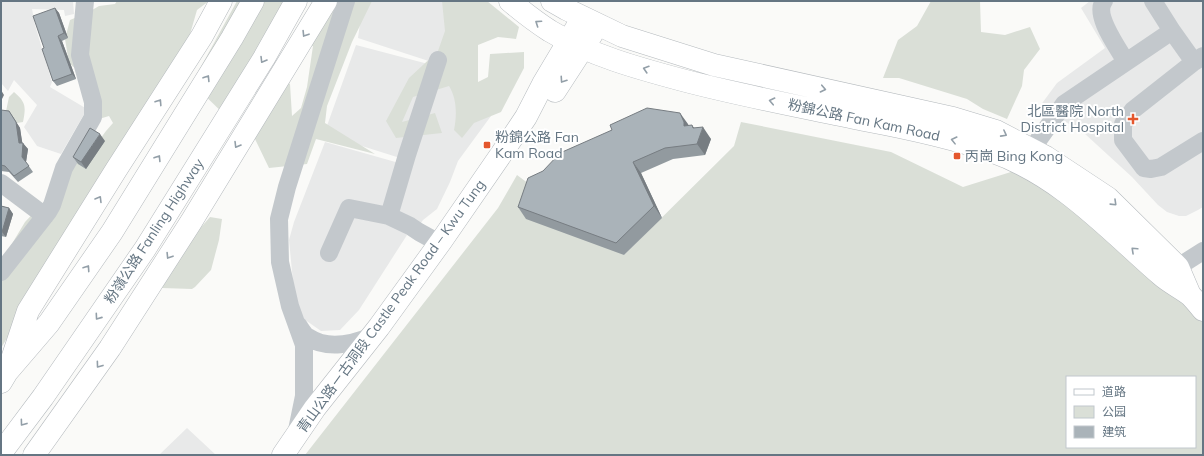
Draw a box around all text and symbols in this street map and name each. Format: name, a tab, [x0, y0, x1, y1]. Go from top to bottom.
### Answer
one-way arrow	[536, 21, 543, 28]
one-way arrow	[302, 30, 309, 37]
one-way arrow	[260, 56, 268, 63]
one-way arrow	[643, 66, 650, 74]
one-way arrow	[202, 76, 209, 83]
one-way arrow	[560, 76, 568, 83]
one-way arrow	[819, 84, 826, 92]
street label: 粉錦公路 Fan Kam Road	[786, 95, 942, 145]
one-way arrow	[769, 97, 775, 105]
one-way arrow	[155, 99, 162, 106]
place label: 北區醫院 North District Hospital	[1021, 102, 1124, 136]
marker: 北區醫院 North District Hospital	[1127, 113, 1139, 125]
place label: 粉錦公路 Fan Kam Road	[495, 128, 579, 162]
one-way arrow	[999, 130, 1007, 137]
one-way arrow	[951, 136, 957, 144]
marker: 粉錦公路 Fan Kam Road	[482, 140, 492, 150]
one-way arrow	[235, 141, 242, 148]
place label: 丙崗 Bing Kong	[965, 147, 1063, 165]
marker: 丙崗 Bing Kong	[952, 151, 962, 161]
street label: 粉嶺公路 Fanling Highway	[100, 155, 208, 307]
one-way arrow	[153, 155, 160, 162]
street label: 青山公路－古洞段 Castle Peak Road – Kwu Tung	[293, 176, 489, 436]
one-way arrow	[94, 196, 101, 203]
one-way arrow	[1109, 198, 1116, 205]
one-way arrow	[1131, 247, 1139, 255]
one-way arrow	[166, 252, 174, 259]
one-way arrow	[83, 265, 90, 272]
one-way arrow	[95, 313, 103, 320]
one-way arrow	[96, 360, 103, 367]
legend	[1066, 376, 1196, 448]
text: 道路	[1102, 384, 1126, 399]
text: 公园	[1102, 404, 1126, 419]
one-way arrow	[21, 419, 28, 426]
text: 建筑	[1102, 424, 1126, 439]

